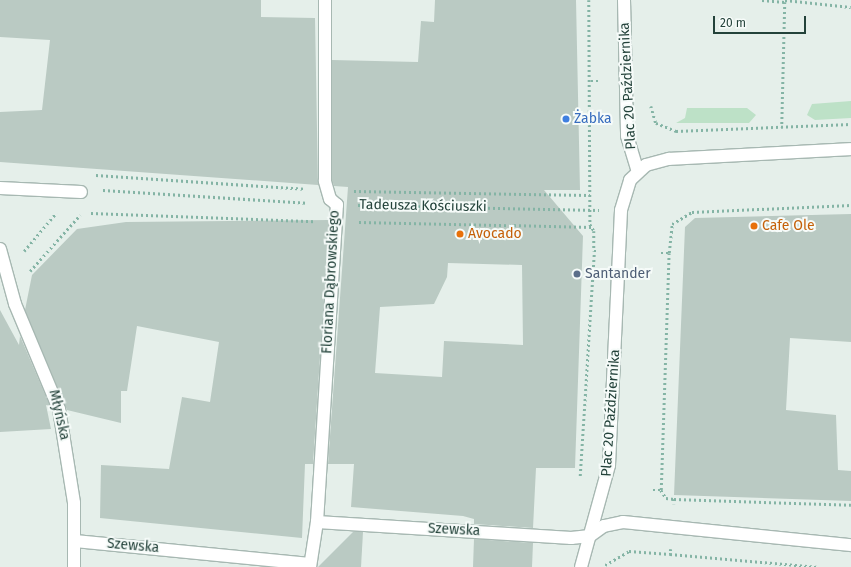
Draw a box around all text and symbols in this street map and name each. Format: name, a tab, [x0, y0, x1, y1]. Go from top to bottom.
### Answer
scale bar	[715, 8, 808, 34]
text: 20 m	[720, 16, 746, 30]
street label: Plac 20 Października	[616, 22, 640, 150]
place label: Żabka	[574, 111, 612, 127]
marker: Żabka	[561, 114, 571, 124]
street label: Tadeusza Kościuszki	[359, 196, 487, 216]
street label: Floriana Dąbrowskiego	[319, 210, 343, 354]
place label: Cafe Ole	[762, 218, 815, 234]
marker: Cafe Ole	[749, 221, 759, 231]
place label: Avocado	[468, 226, 522, 242]
marker: Avocado	[455, 229, 465, 239]
place label: Santander	[585, 266, 651, 282]
marker: Santander	[572, 269, 582, 279]
street label: Plac 20 Października	[598, 349, 624, 477]
street label: Młyńska	[45, 388, 73, 442]
street label: Szewska	[427, 520, 481, 540]
street label: Szewska	[106, 535, 160, 557]

